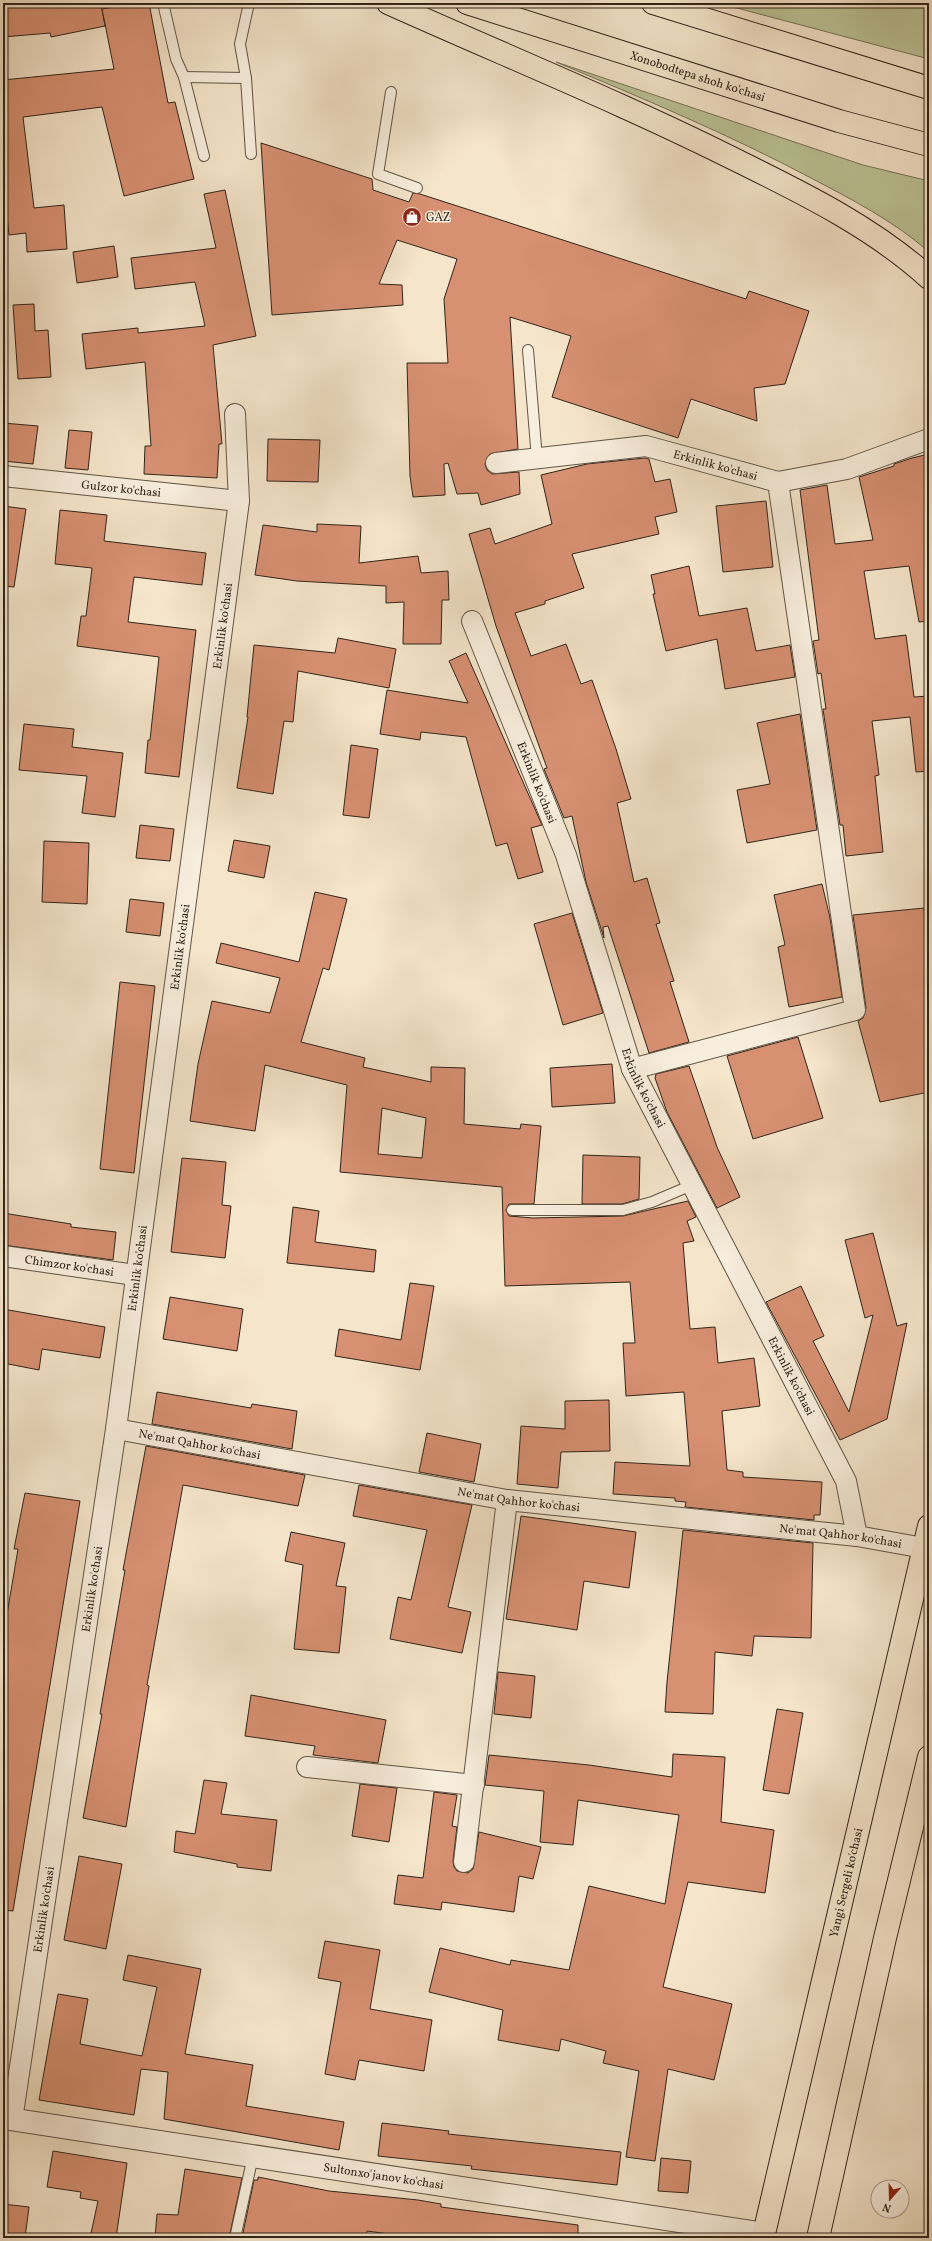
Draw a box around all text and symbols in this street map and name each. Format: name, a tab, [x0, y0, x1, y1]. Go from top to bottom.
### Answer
street label: Xonobodtepa shoh ko'chasi	[628, 48, 767, 106]
shop icon: GAZ	[401, 206, 423, 228]
place label: GAZ	[426, 210, 450, 226]
street label: Erkinlik ko'chasi	[671, 447, 760, 485]
street label: Gulzor ko'chasi	[81, 477, 162, 502]
street label: Erkinlik ko'chasi	[210, 581, 237, 670]
street label: Erkinlik ko'chasi	[512, 740, 560, 826]
street label: Erkinlik ko'chasi	[167, 903, 195, 991]
street label: Erkinlik ko'chasi	[617, 1046, 668, 1131]
street label: Erkinlik ko'chasi	[125, 1224, 152, 1312]
street label: Chimzor ko'chasi	[23, 1252, 115, 1281]
street label: Erkinlik ko'chasi	[763, 1334, 818, 1419]
street label: Ne'mat Qahhor ko'chasi	[137, 1426, 262, 1464]
street label: Ne'mat Qahhor ko'chasi	[456, 1484, 581, 1517]
street label: Ne'mat Qahhor ko'chasi	[778, 1521, 903, 1553]
street label: Erkinlik ko'chasi	[79, 1545, 107, 1633]
street label: Yangi Sergeli ko'chasi	[826, 1826, 867, 1939]
street label: Erkinlik ko'chasi	[30, 1865, 59, 1954]
street label: Sultonxo'janov ko'chasi	[322, 2160, 445, 2194]
north arrow	[870, 2179, 910, 2219]
text: N	[881, 2199, 893, 2215]

